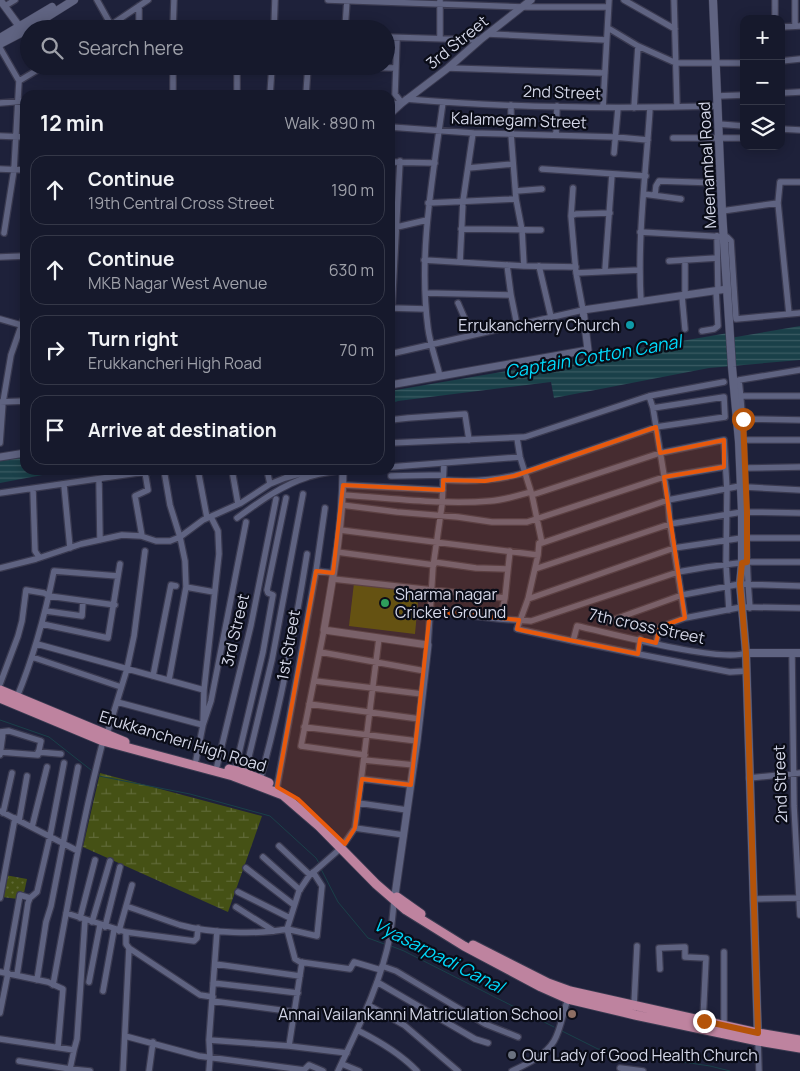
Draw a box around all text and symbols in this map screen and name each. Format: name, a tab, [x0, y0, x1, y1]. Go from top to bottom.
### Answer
street label: 3rd Street	[421, 10, 493, 74]
map controls	[740, 15, 785, 150]
button: +	[740, 15, 785, 60]
search box	[20, 20, 395, 75]
icon: search	[38, 34, 66, 62]
text: Search here	[78, 35, 184, 61]
button: −	[740, 60, 785, 105]
street label: 2nd Street	[523, 80, 601, 104]
street label: Meenambal Road	[693, 101, 721, 229]
button: layers	[740, 105, 785, 150]
street label: Kalamegam Street	[451, 107, 587, 133]
text: 12 min	[40, 109, 104, 137]
text: Walk · 890 m	[284, 112, 375, 134]
text: Continue	[88, 166, 174, 192]
icon: ahead	[41, 176, 69, 204]
text: 190 m	[331, 179, 374, 201]
text: 19th Central Cross Street	[88, 192, 274, 214]
text: Continue	[88, 246, 174, 272]
icon: ahead	[41, 256, 69, 284]
text: 630 m	[329, 259, 374, 281]
text: MKB Nagar West Avenue	[88, 272, 267, 294]
place label: Errukancherry Church	[458, 314, 620, 336]
marker: Errukancherry Church	[624, 319, 636, 331]
text: Turn right	[88, 326, 178, 352]
water label: Captain Cotton Canal	[503, 328, 686, 383]
icon: right	[41, 336, 69, 364]
text: 70 m	[339, 339, 374, 361]
text: Erukkancheri High Road	[88, 352, 262, 374]
route start	[732, 408, 755, 431]
icon: arrive	[41, 416, 69, 444]
text: Arrive at destination	[88, 417, 277, 443]
place label: Sharma nagar Cricket Ground	[395, 583, 506, 623]
street label: 3rd Street	[216, 591, 254, 669]
marker: Sharma nagar Cricket Ground	[379, 597, 391, 609]
street label: 7th cross Street	[587, 603, 707, 649]
street label: 1st Street	[271, 608, 305, 682]
street label: Erukkancheri High Road	[97, 705, 269, 777]
street label: 2nd Street	[768, 745, 792, 823]
water label: Vyasarpadi Canal	[370, 912, 511, 999]
place label: Annai Vailankanni Matriculation School	[278, 1003, 562, 1025]
marker: Annai Vailankanni Matriculation School	[566, 1008, 578, 1020]
route end	[693, 1010, 716, 1033]
place label: Our Lady of Good Health Church	[522, 1044, 758, 1066]
marker: Our Lady of Good Health Church	[506, 1049, 518, 1061]

